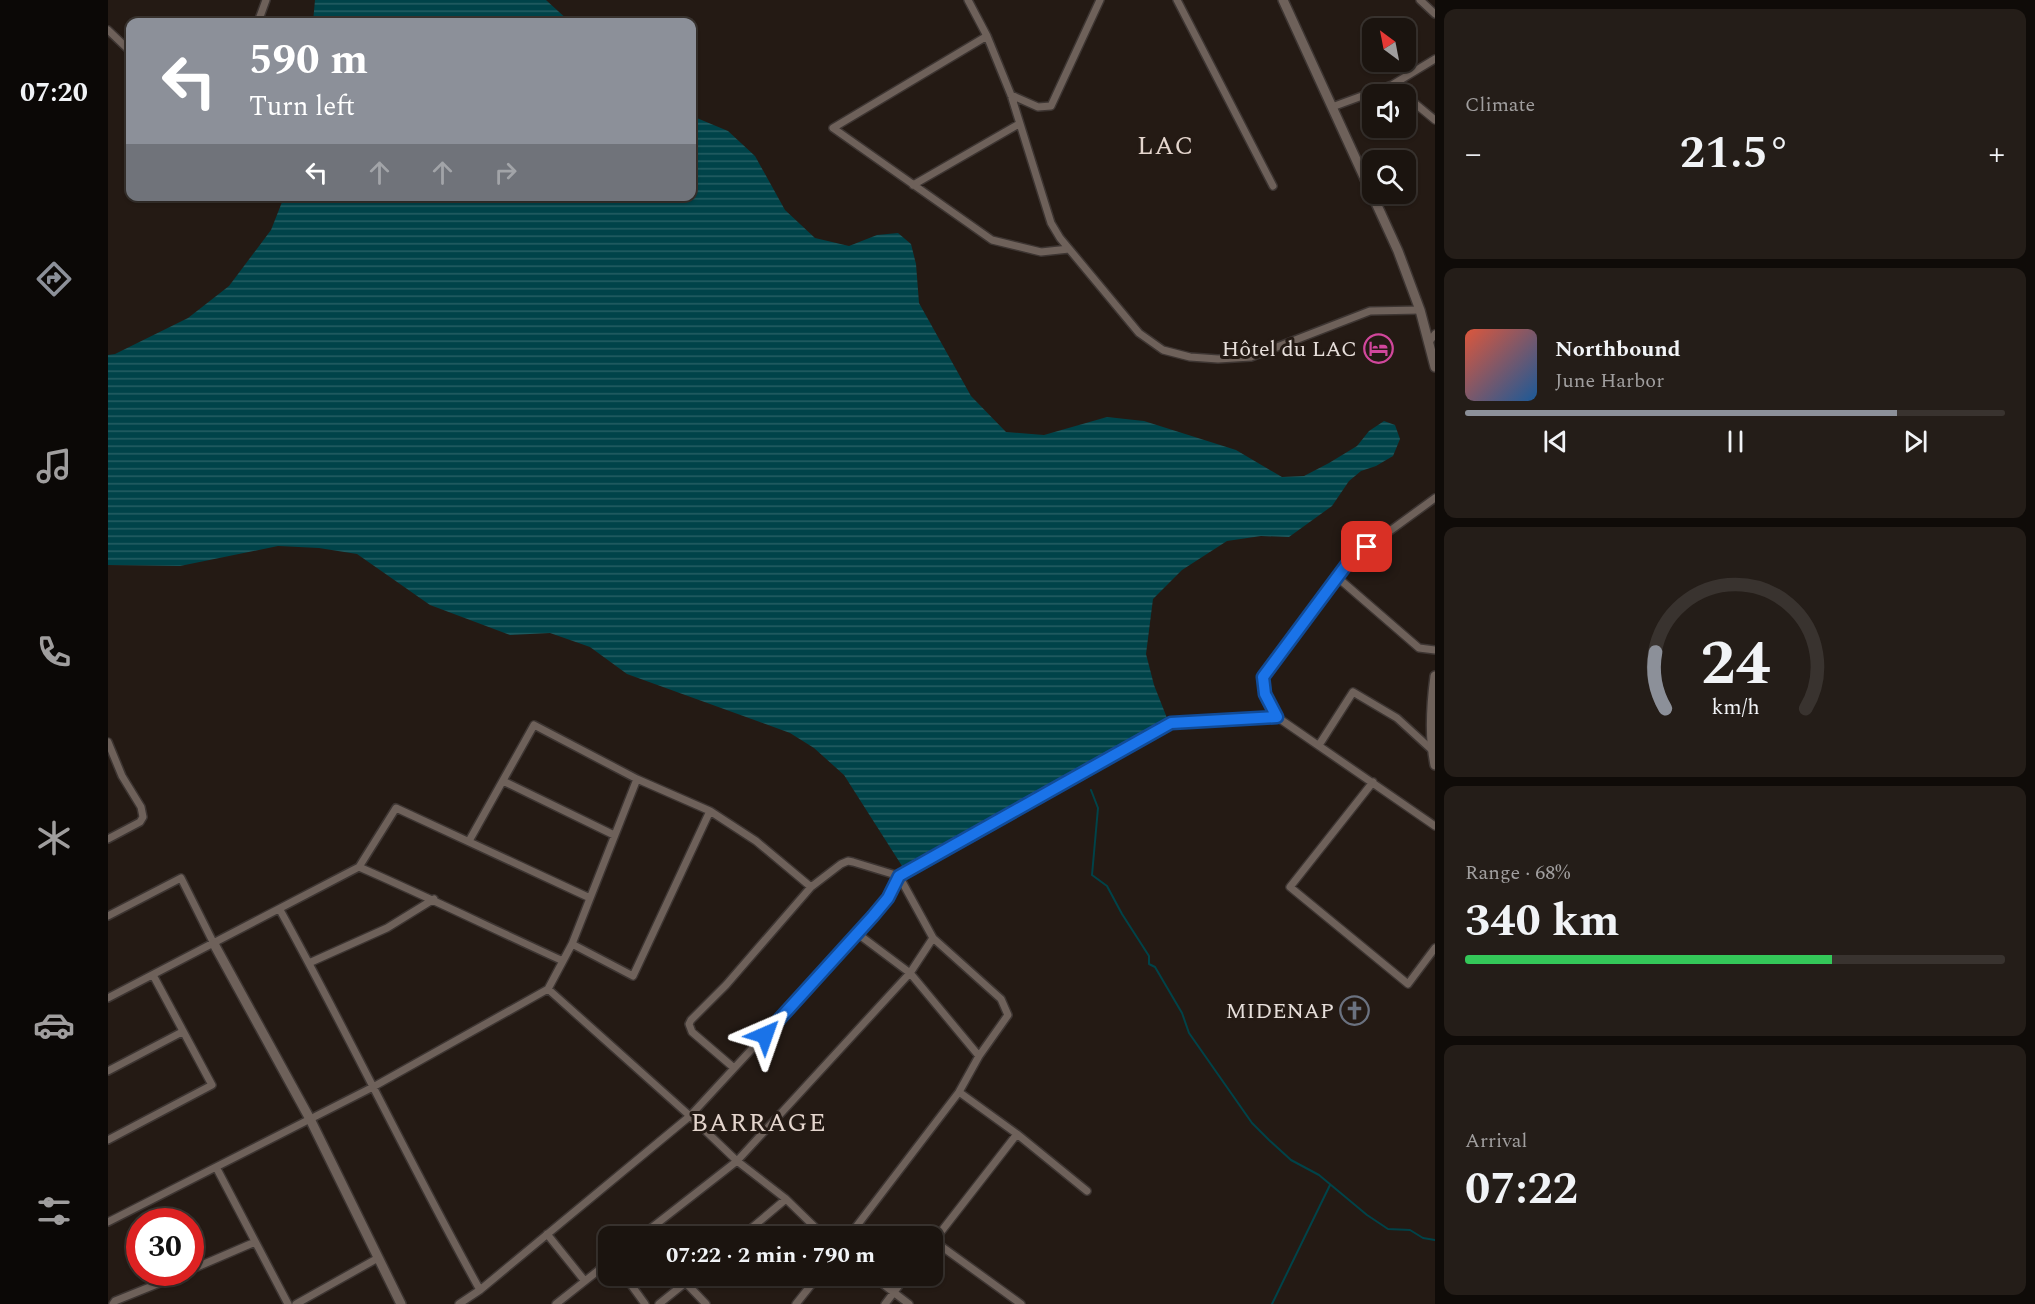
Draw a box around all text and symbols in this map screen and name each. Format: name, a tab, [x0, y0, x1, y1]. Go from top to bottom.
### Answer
north arrow	[1362, 18, 1416, 72]
map controls	[1362, 18, 1416, 204]
text: 590 m	[249, 29, 368, 92]
icon: left	[150, 42, 228, 120]
text: 07:20	[20, 72, 88, 114]
button: sound	[1362, 84, 1416, 138]
text: Turn left	[249, 86, 355, 128]
text: Climate	[1465, 90, 1535, 120]
text: 21.5°	[1680, 119, 1790, 188]
district label: LAC	[1137, 126, 1195, 166]
text: −	[1465, 129, 1482, 179]
text: +	[1988, 129, 2005, 179]
button: search	[1362, 150, 1416, 204]
icon: left	[300, 156, 333, 189]
icon: ahead	[363, 156, 396, 189]
icon: ahead	[426, 156, 459, 189]
icon: right	[489, 156, 522, 189]
icon: directions	[33, 258, 75, 300]
place label: Hôtel du LAC	[1221, 333, 1357, 366]
hotel icon: Hôtel du LAC	[1362, 333, 1394, 365]
text: Northbound	[1555, 333, 1681, 366]
text: June Harbor	[1555, 366, 1664, 396]
icon: previous	[1539, 425, 1572, 458]
icon: pause	[1719, 425, 1752, 458]
icon: next	[1899, 425, 1932, 458]
icon: music	[33, 445, 75, 487]
pin	[1341, 521, 1392, 572]
icon: arrive	[1350, 530, 1383, 563]
text: 24	[1700, 617, 1770, 712]
icon: phone	[33, 631, 75, 673]
text: km/h	[1711, 691, 1759, 724]
icon: climate	[33, 817, 75, 859]
text: Range · 68%	[1465, 858, 1570, 888]
text: 340 km	[1465, 887, 1620, 956]
place label: MIDENAP	[1225, 995, 1334, 1028]
church icon: MIDENAP	[1339, 995, 1371, 1027]
position arrow	[733, 1003, 797, 1067]
icon: car	[33, 1004, 75, 1046]
district label: BARRAGE	[691, 1103, 827, 1143]
text: Arrival	[1465, 1126, 1527, 1156]
text: 07:22	[1465, 1155, 1578, 1224]
icon: filters	[33, 1190, 75, 1232]
speed limit sign: 30	[126, 1208, 204, 1286]
text: 07:22 · 2 min · 790 m	[666, 1239, 875, 1272]

